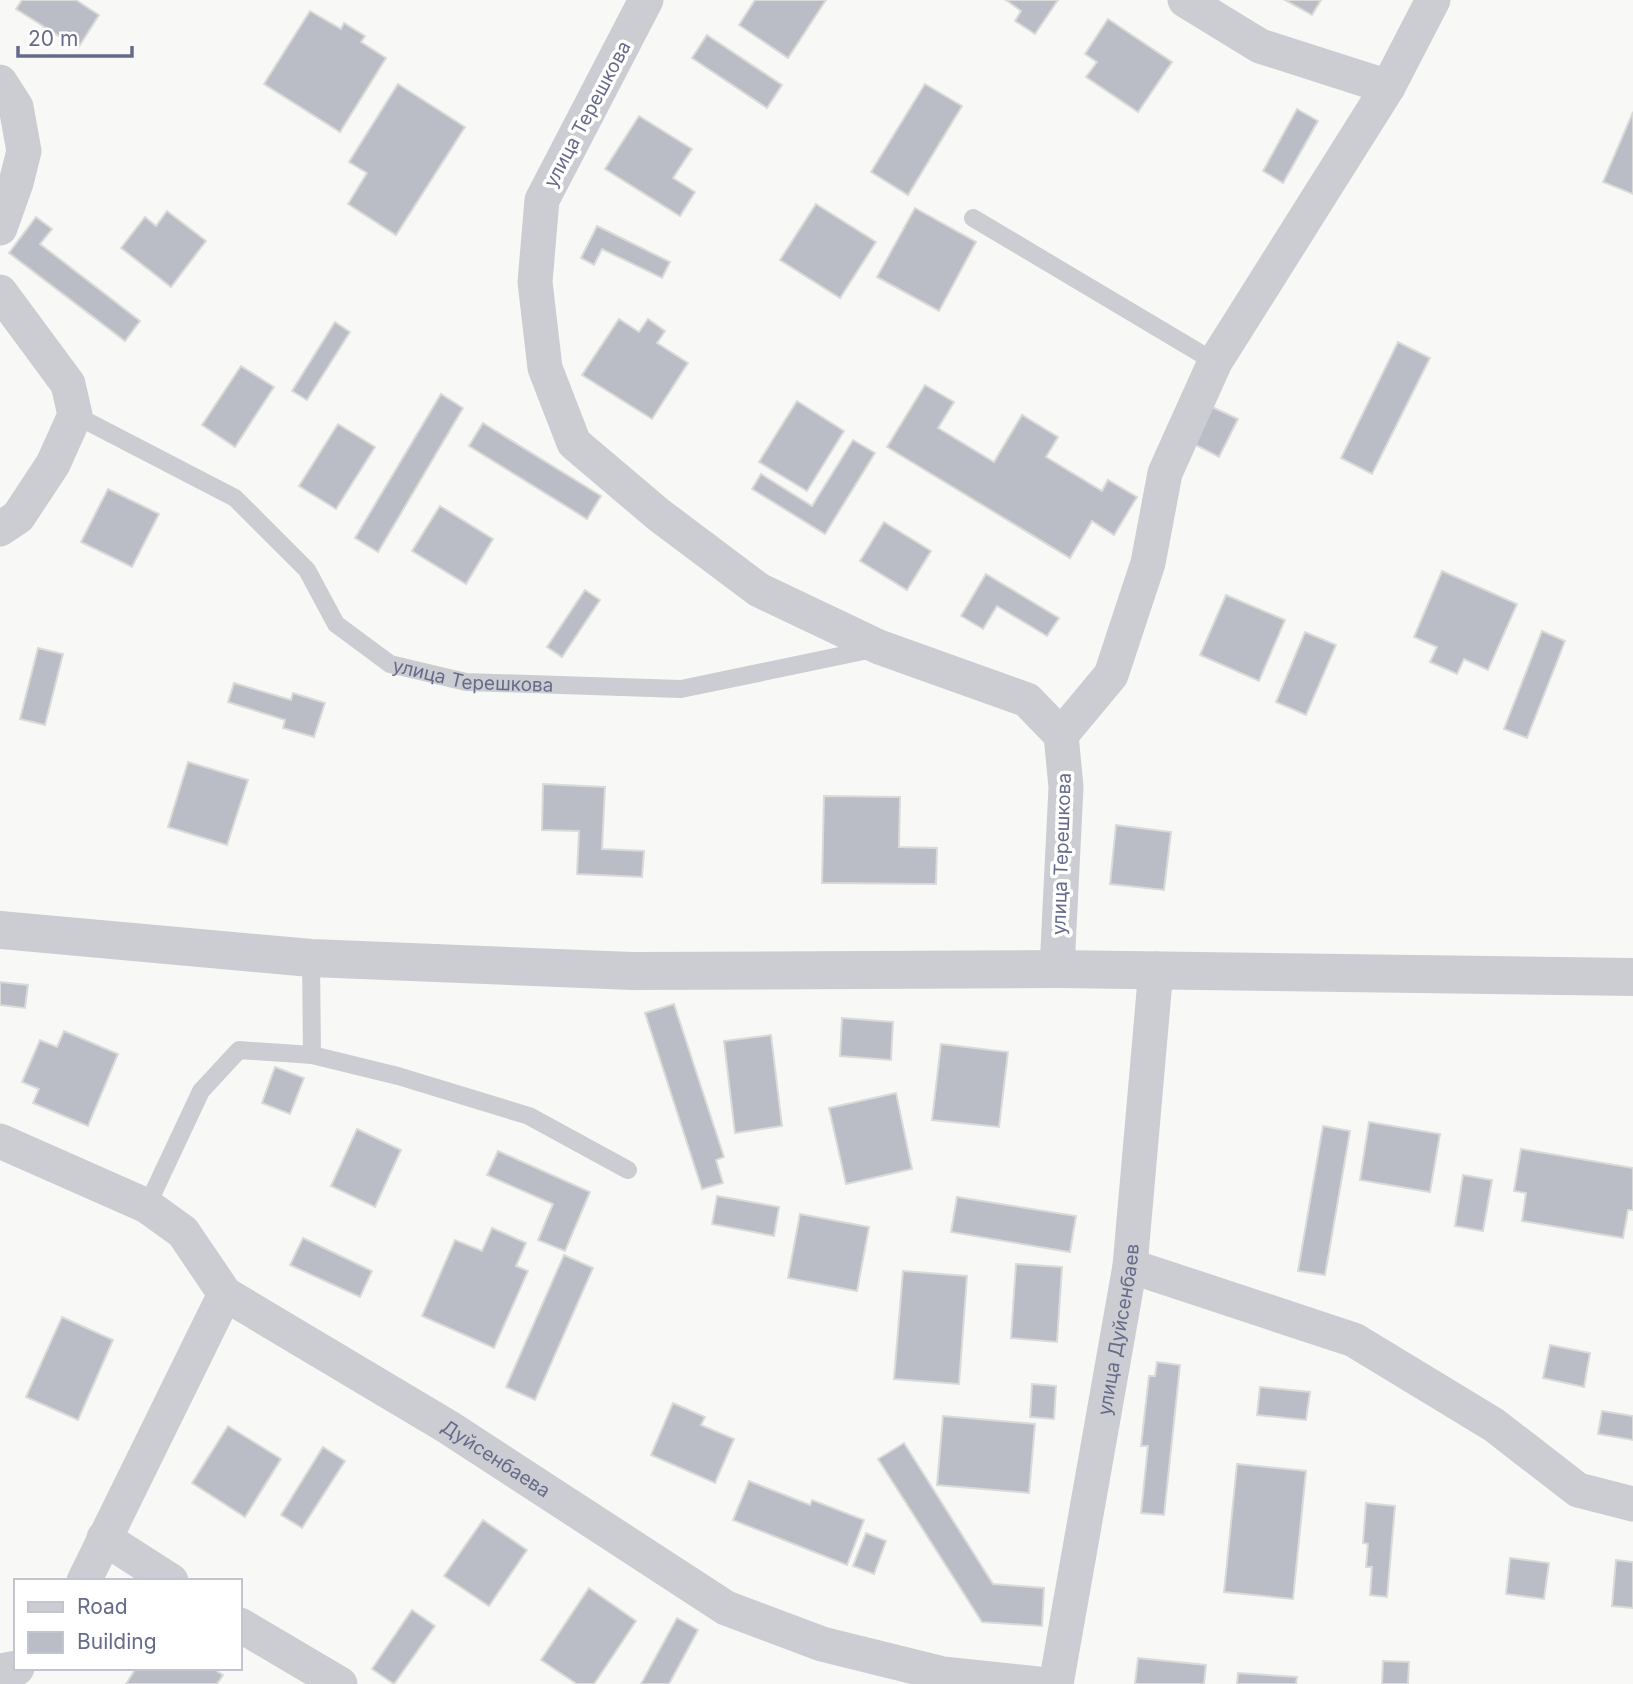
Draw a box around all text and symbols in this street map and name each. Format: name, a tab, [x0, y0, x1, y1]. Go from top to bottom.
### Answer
scale bar	[18, 14, 131, 58]
text: 20 m	[28, 26, 78, 51]
street label: улица Терешкова	[539, 37, 636, 191]
street label: улица Терешкова	[390, 654, 554, 697]
street label: улица Терешкова	[1047, 773, 1076, 935]
street label: улица Дуйсенбаев	[1093, 1243, 1144, 1417]
street label: Дуйсенбаева	[437, 1415, 554, 1502]
legend	[14, 1579, 242, 1670]
text: Road	[77, 1594, 128, 1619]
text: Building	[77, 1629, 157, 1654]

